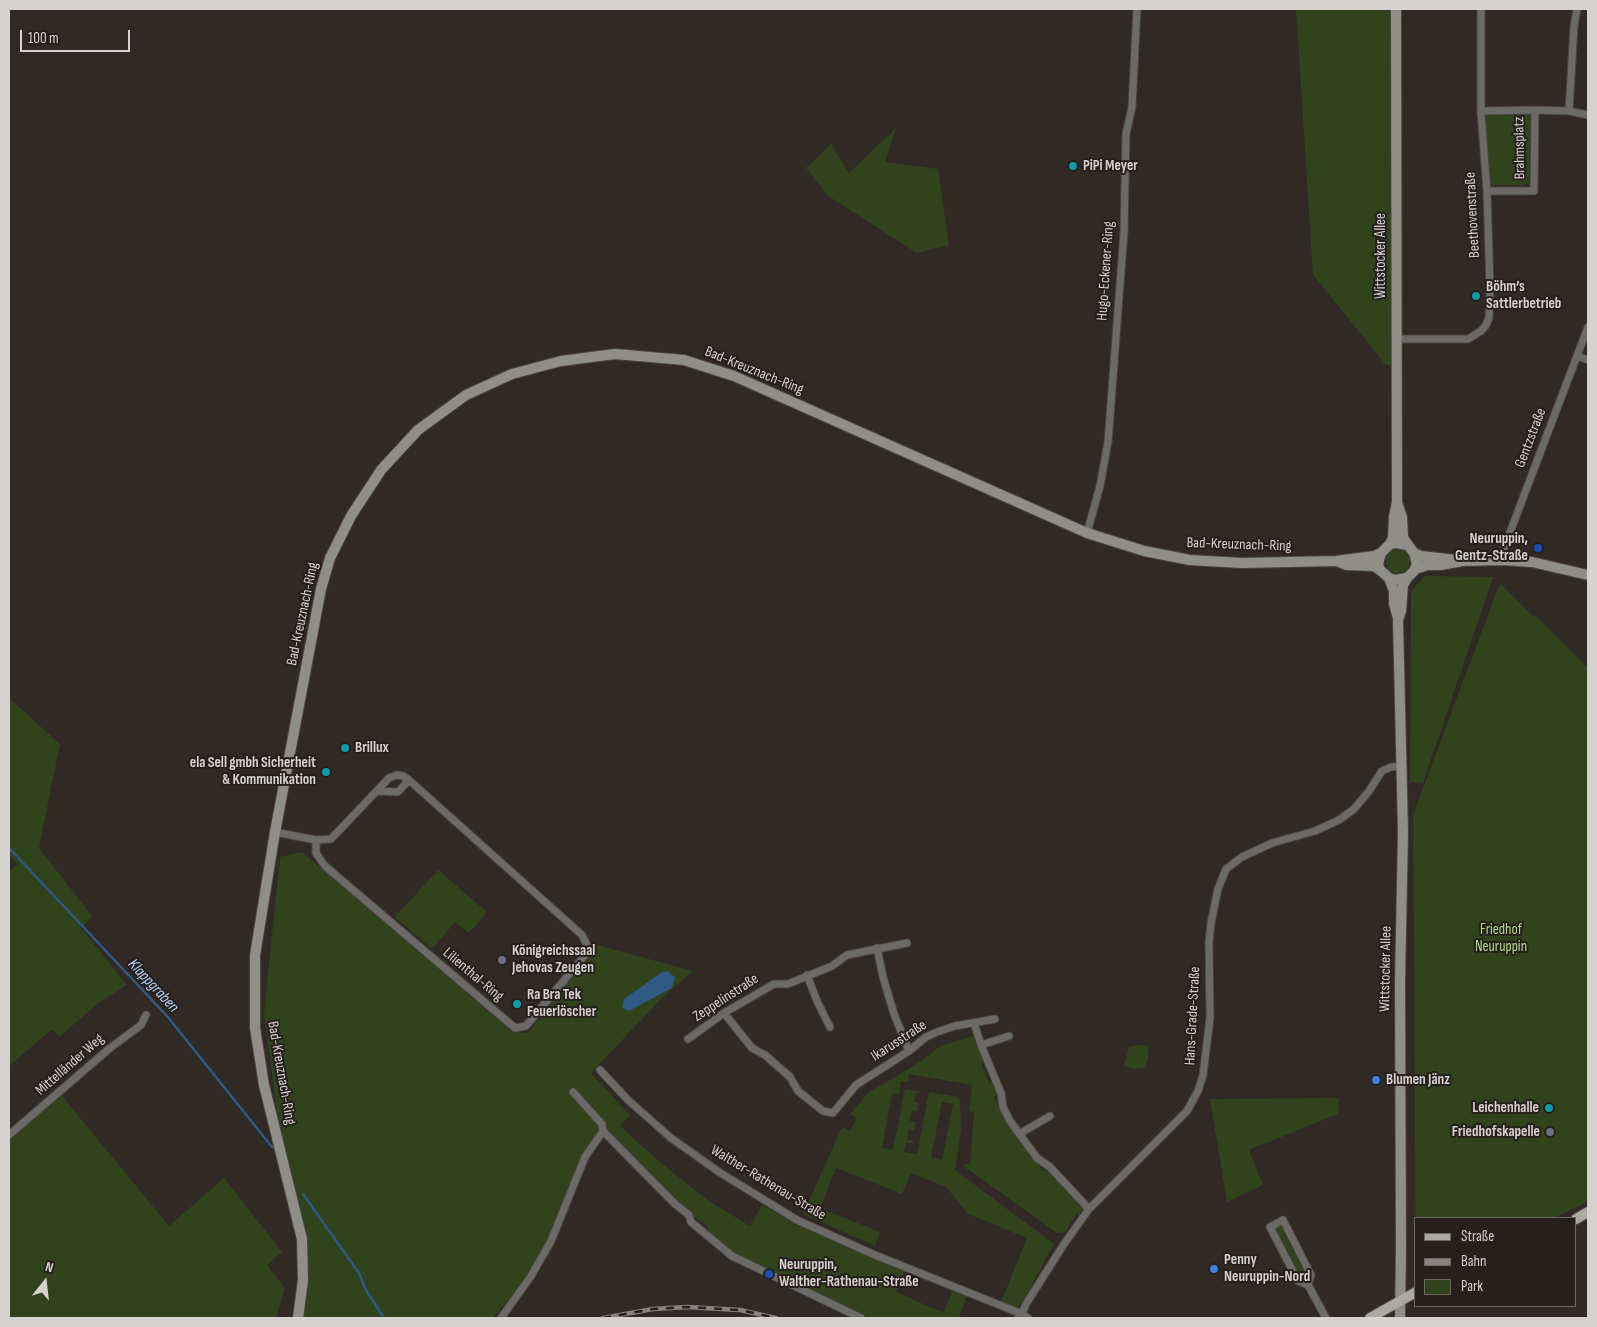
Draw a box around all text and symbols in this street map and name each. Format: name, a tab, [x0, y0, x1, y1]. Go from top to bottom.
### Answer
scale bar	[22, 20, 132, 52]
text: 100 m	[28, 29, 59, 48]
street label: Brahmsplatz	[1510, 116, 1530, 180]
place label: PiPi Meyer	[1083, 157, 1138, 175]
marker: PiPi Meyer	[1067, 160, 1079, 172]
street label: Beethovenstraße	[1462, 172, 1484, 258]
street label: Wittstocker Allee	[1372, 213, 1390, 299]
street label: Hugo-Eckener-Ring	[1094, 221, 1118, 321]
place label: Böhm’s Sattlerbetrieb	[1486, 278, 1561, 313]
marker: Böhm’s Sattlerbetrieb	[1470, 290, 1482, 302]
street label: Bad-Kreuznach-Ring	[702, 343, 806, 399]
street label: Gentzstraße	[1511, 406, 1551, 470]
place label: Neuruppin, Gentz-Straße	[1455, 530, 1528, 565]
street label: Bad-Kreuznach-Ring	[1186, 534, 1292, 556]
marker: Neuruppin, Gentz-Straße	[1532, 542, 1544, 554]
street label: Bad-Kreuznach-Ring	[283, 561, 323, 667]
place label: Brillux	[355, 739, 389, 757]
marker: Brillux	[339, 742, 351, 754]
place label: ela Sell gmbh Sicherheit & Kommunikation	[190, 754, 316, 789]
marker: ela Sell gmbh Sicherheit & Kommunikation	[320, 766, 332, 778]
park label: Friedhof Neuruppin	[1475, 921, 1527, 956]
street label: Wittstocker Allee	[1376, 926, 1396, 1012]
place label: Königreichssaal Jehovas Zeugen	[512, 942, 595, 977]
street label: Lilienthal-Ring	[439, 944, 507, 1006]
marker: Königreichssaal Jehovas Zeugen	[496, 954, 508, 966]
water label: Klappgraben	[123, 955, 183, 1017]
street label: Hans-Grade-Straße	[1181, 966, 1205, 1066]
street label: Zeppelinstraße	[690, 970, 762, 1026]
place label: Ra Bra Tek Feuerlöscher	[527, 986, 596, 1021]
marker: Ra Bra Tek Feuerlöscher	[511, 998, 523, 1010]
street label: Ikarusstraße	[868, 1016, 930, 1066]
street label: Bad-Kreuznach-Ring	[263, 1020, 299, 1126]
street label: Mittelländer Weg	[32, 1030, 108, 1100]
place label: Blumen Jänz	[1386, 1071, 1450, 1089]
marker: Blumen Jänz	[1370, 1074, 1382, 1086]
place label: Leichenhalle	[1472, 1099, 1539, 1117]
marker: Leichenhalle	[1543, 1102, 1555, 1114]
place label: Friedhofskapelle	[1452, 1123, 1540, 1141]
marker: Friedhofskapelle	[1544, 1126, 1556, 1138]
street label: Walther-Rathenau-Straße	[707, 1141, 829, 1225]
legend	[1414, 1217, 1577, 1307]
text: Straße	[1461, 1227, 1494, 1246]
place label: Penny Neuruppin-Nord	[1224, 1251, 1310, 1286]
text: Bahn	[1461, 1252, 1486, 1271]
place label: Neuruppin, Walther-Rathenau-Straße	[779, 1256, 919, 1291]
north arrow	[20, 1257, 70, 1307]
text: N	[43, 1258, 55, 1276]
marker: Penny Neuruppin-Nord	[1208, 1263, 1220, 1275]
marker: Neuruppin, Walther-Rathenau-Straße	[763, 1268, 775, 1280]
text: Park	[1461, 1277, 1483, 1296]

